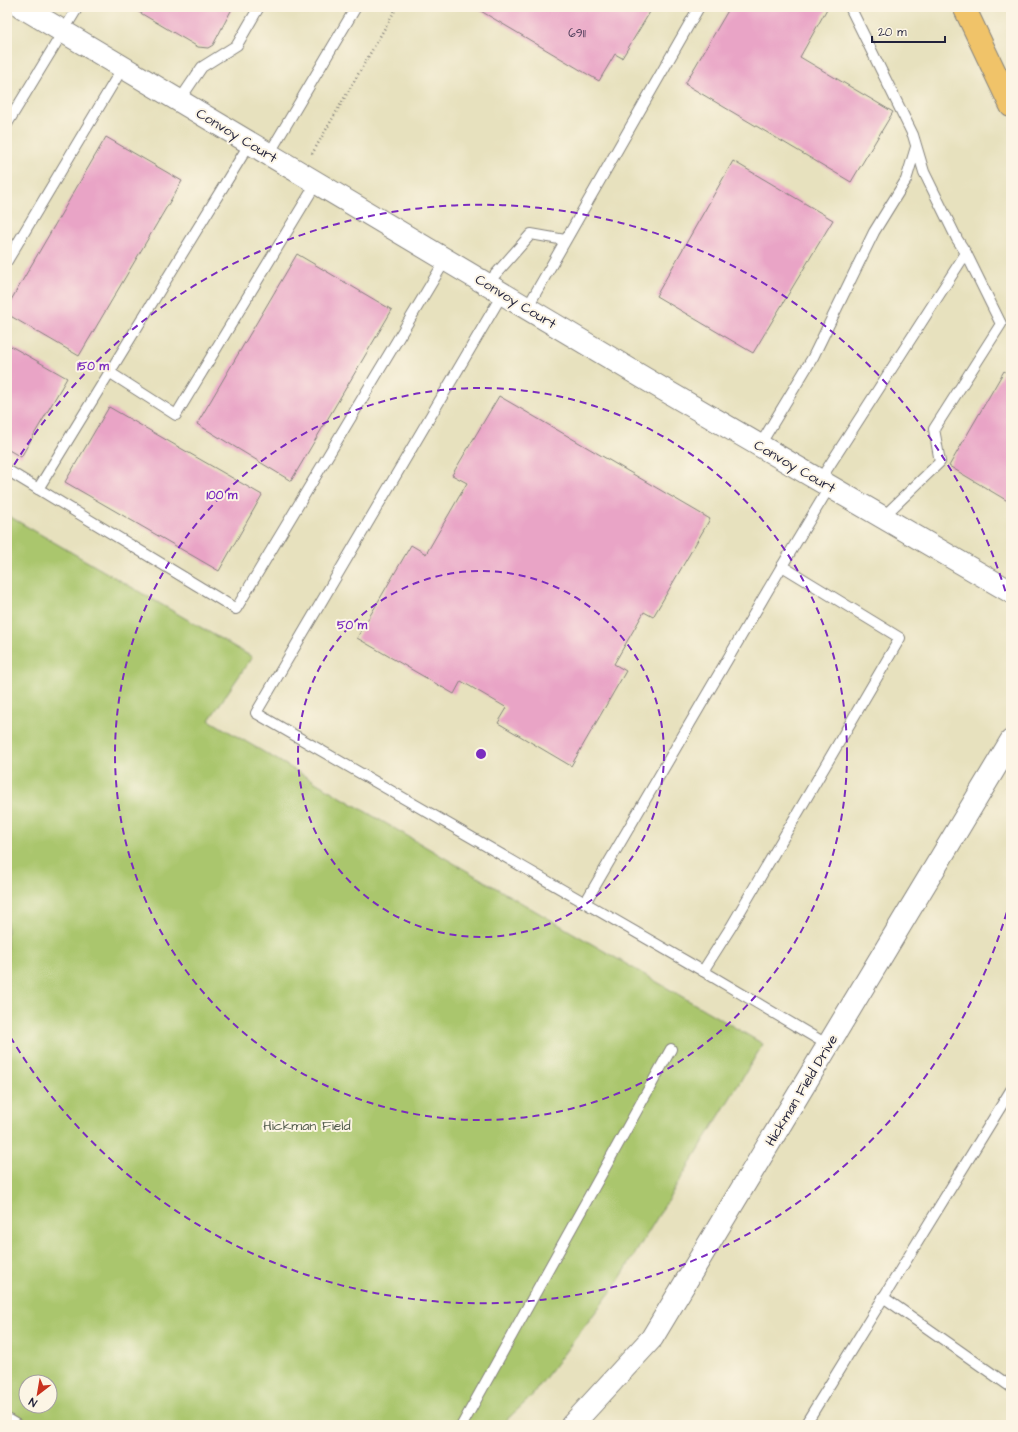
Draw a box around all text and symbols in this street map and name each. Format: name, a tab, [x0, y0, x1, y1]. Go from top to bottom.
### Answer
scale bar	[872, 18, 945, 44]
text: 20 m	[878, 24, 907, 41]
house number: 6911	[568, 25, 586, 42]
street label: Convoy Court	[192, 104, 281, 168]
street label: Convoy Court	[471, 270, 560, 334]
text: 150 m	[77, 358, 110, 375]
street label: Convoy Court	[750, 435, 839, 499]
text: 100 m	[207, 487, 238, 504]
text: 50 m	[337, 617, 368, 634]
centre of rings	[474, 747, 488, 761]
street label: Hickman Field Drive	[761, 1031, 843, 1150]
park label: Hickman Field	[263, 1116, 351, 1136]
north arrow	[18, 1374, 58, 1414]
text: N	[26, 1394, 40, 1410]

